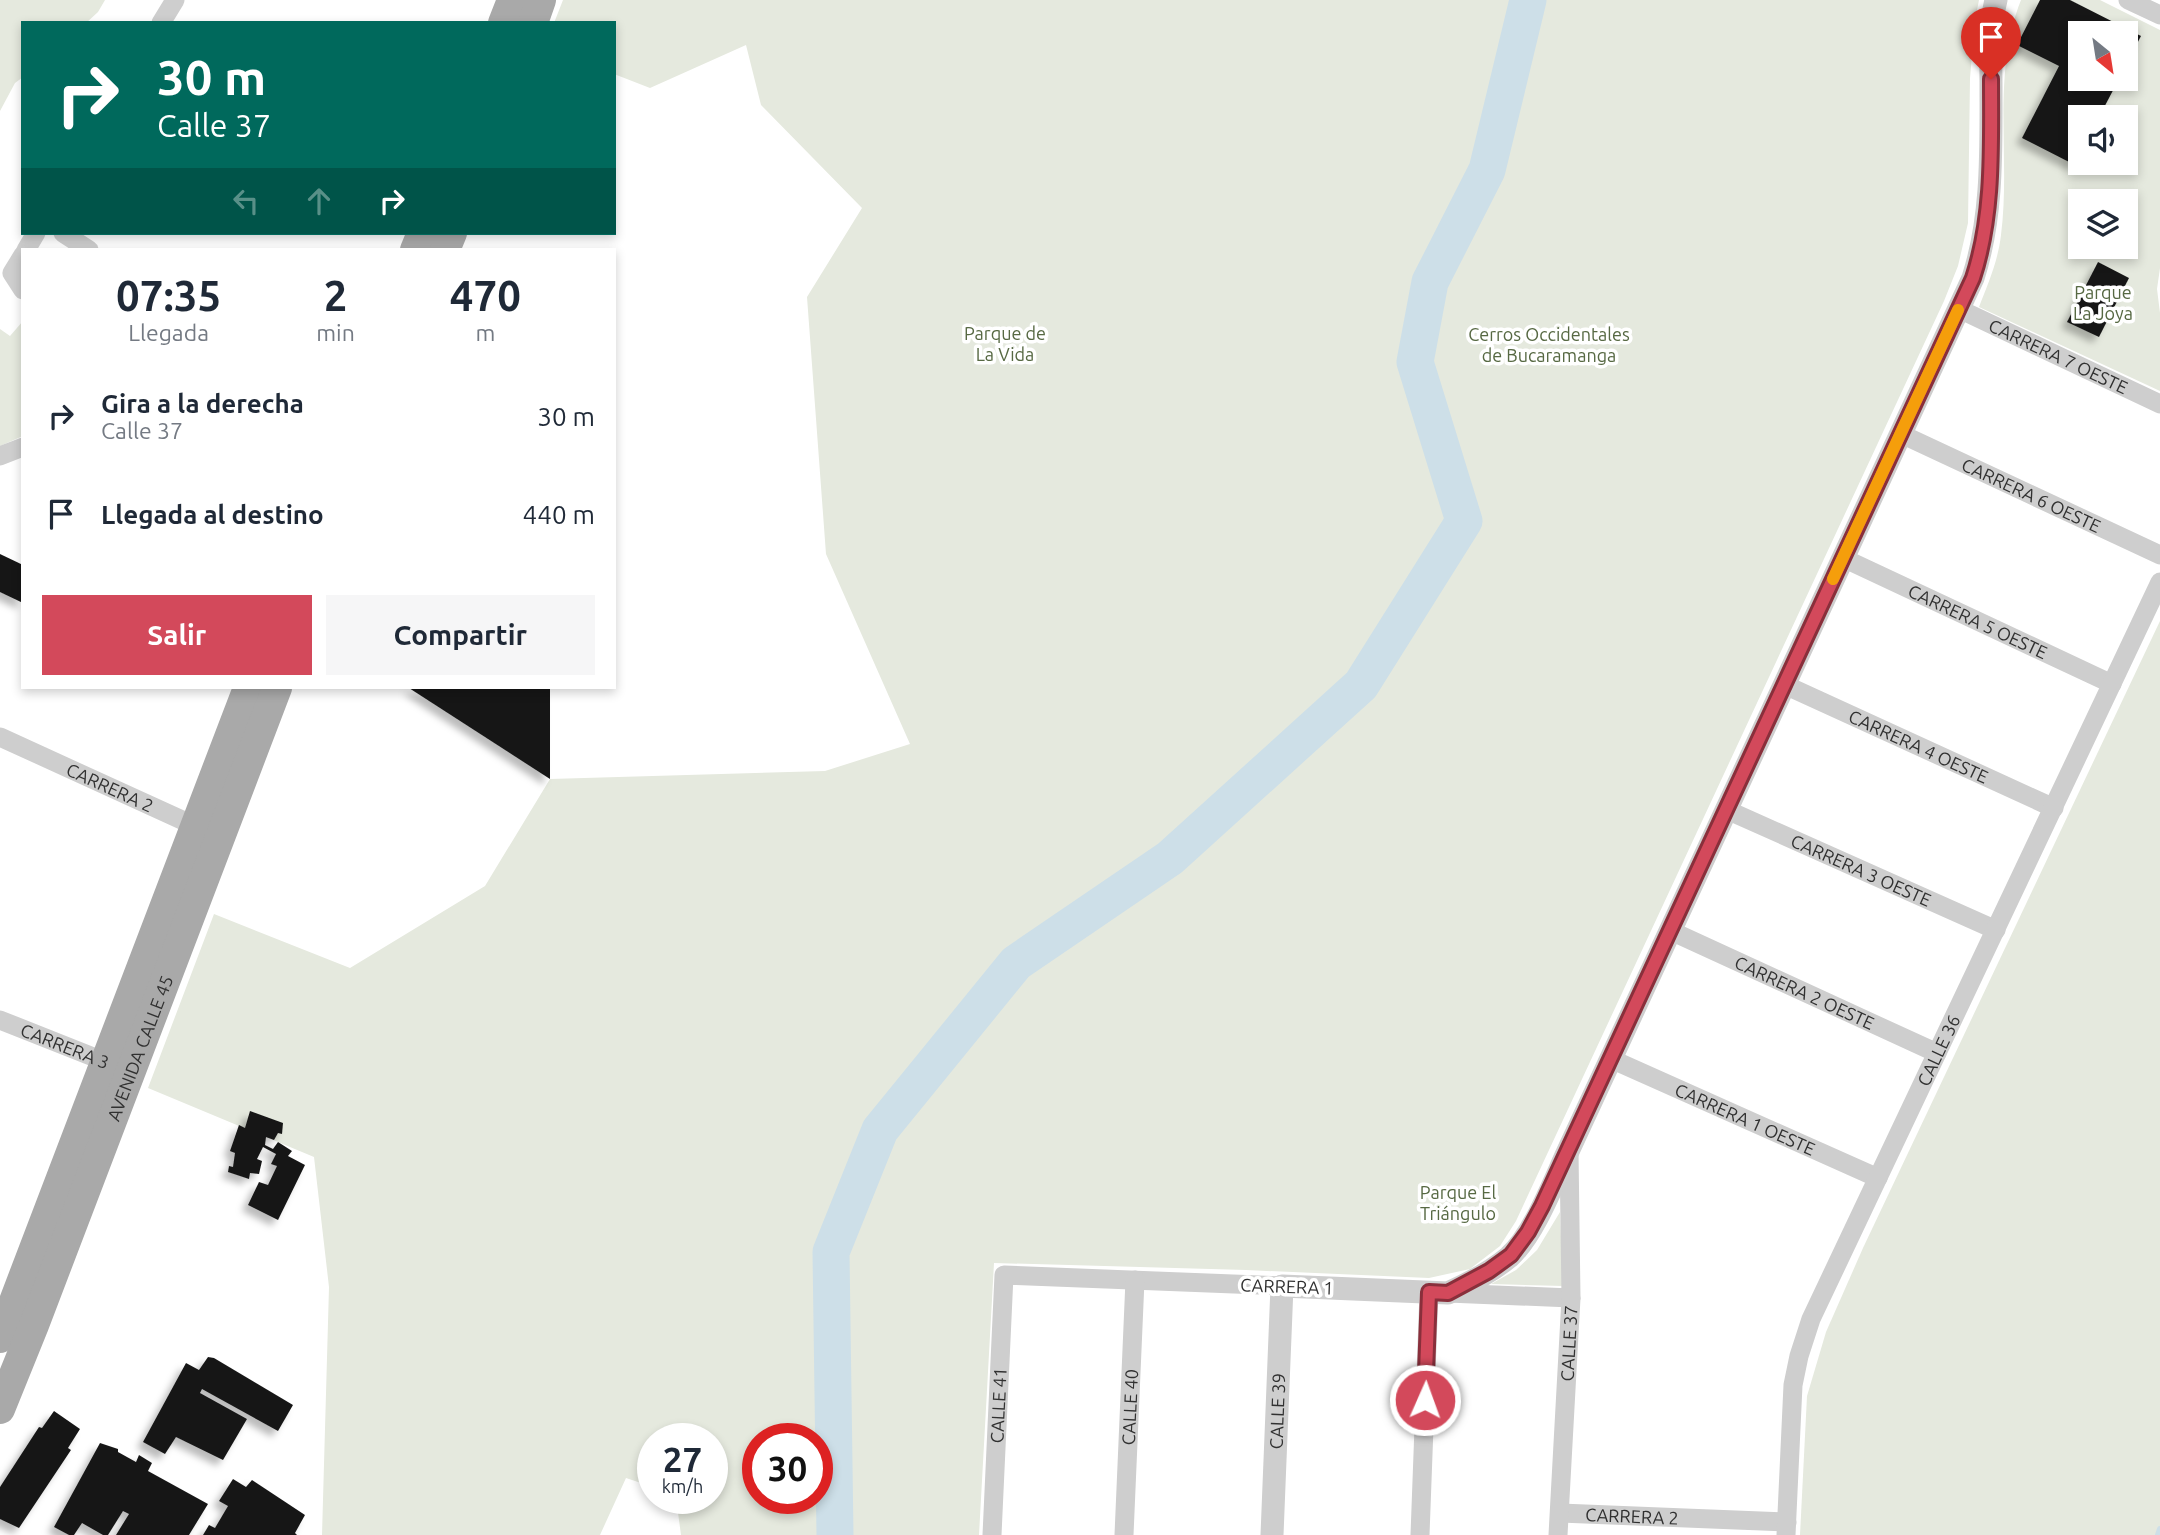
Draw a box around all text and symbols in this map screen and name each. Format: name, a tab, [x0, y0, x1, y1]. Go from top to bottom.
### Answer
pin	[1961, 7, 2021, 79]
icon: arrive	[1972, 18, 2010, 56]
north arrow	[2068, 21, 2138, 91]
map controls	[2068, 21, 2138, 259]
icon: right	[42, 49, 133, 140]
text: 30 m	[157, 49, 266, 104]
button: sound	[2068, 105, 2138, 175]
text: Calle 37	[157, 107, 271, 143]
icon: left	[227, 182, 265, 220]
icon: ahead	[300, 182, 338, 220]
icon: right	[373, 182, 411, 220]
button: layers	[2068, 189, 2138, 259]
text: 07:35	[116, 272, 221, 319]
text: 2	[324, 272, 347, 319]
text: 470	[450, 272, 521, 319]
park label: Parque La Joya	[2073, 282, 2133, 323]
street label: CARRERA 7 OESTE	[1986, 315, 2131, 397]
text: Llegada	[128, 320, 209, 345]
text: min	[316, 320, 355, 345]
text: m	[475, 320, 495, 345]
park label: Parque de La Vida	[964, 323, 1046, 364]
park label: Cerros Occidentales de Bucaramanga	[1468, 324, 1630, 365]
text: Gira a la derecha	[101, 389, 304, 418]
icon: right	[42, 397, 80, 435]
text: 30 m	[537, 402, 595, 431]
text: Calle 37	[101, 418, 183, 443]
street label: CARRERA 6 OESTE	[1959, 454, 2104, 536]
icon: arrive	[42, 495, 80, 533]
text: Llegada al destino	[101, 500, 324, 529]
text: 440 m	[523, 500, 595, 529]
street label: CARRERA 5 OESTE	[1905, 580, 2051, 662]
button: Salir	[42, 595, 312, 675]
button: Compartir	[326, 595, 595, 675]
street label: CARRERA 4 OESTE	[1846, 706, 1992, 787]
street label: CARRERA 2	[63, 759, 157, 816]
street label: CARRERA 3 OESTE	[1788, 830, 1934, 910]
street label: CARRERA 2 OESTE	[1732, 952, 1878, 1033]
street label: AVENIDA CALLE 45	[103, 972, 176, 1124]
street label: CALLE 36	[1913, 1012, 1964, 1089]
street label: CARRERA 3	[18, 1019, 112, 1072]
street label: CARRERA 1 OESTE	[1672, 1079, 1818, 1159]
park label: Parque El Triángulo	[1420, 1182, 1496, 1223]
street label: CARRERA 1	[1240, 1274, 1334, 1298]
street label: CALLE 37	[1556, 1305, 1581, 1382]
position arrow	[1388, 1363, 1462, 1437]
street label: CALLE 41	[986, 1367, 1010, 1444]
street label: CALLE 40	[1118, 1369, 1141, 1446]
street label: CALLE 39	[1265, 1373, 1288, 1449]
speed limit sign: 30	[742, 1423, 833, 1514]
text: 27	[663, 1439, 702, 1479]
text: km/h	[662, 1476, 703, 1496]
street label: CARRERA 2	[1585, 1504, 1679, 1528]

